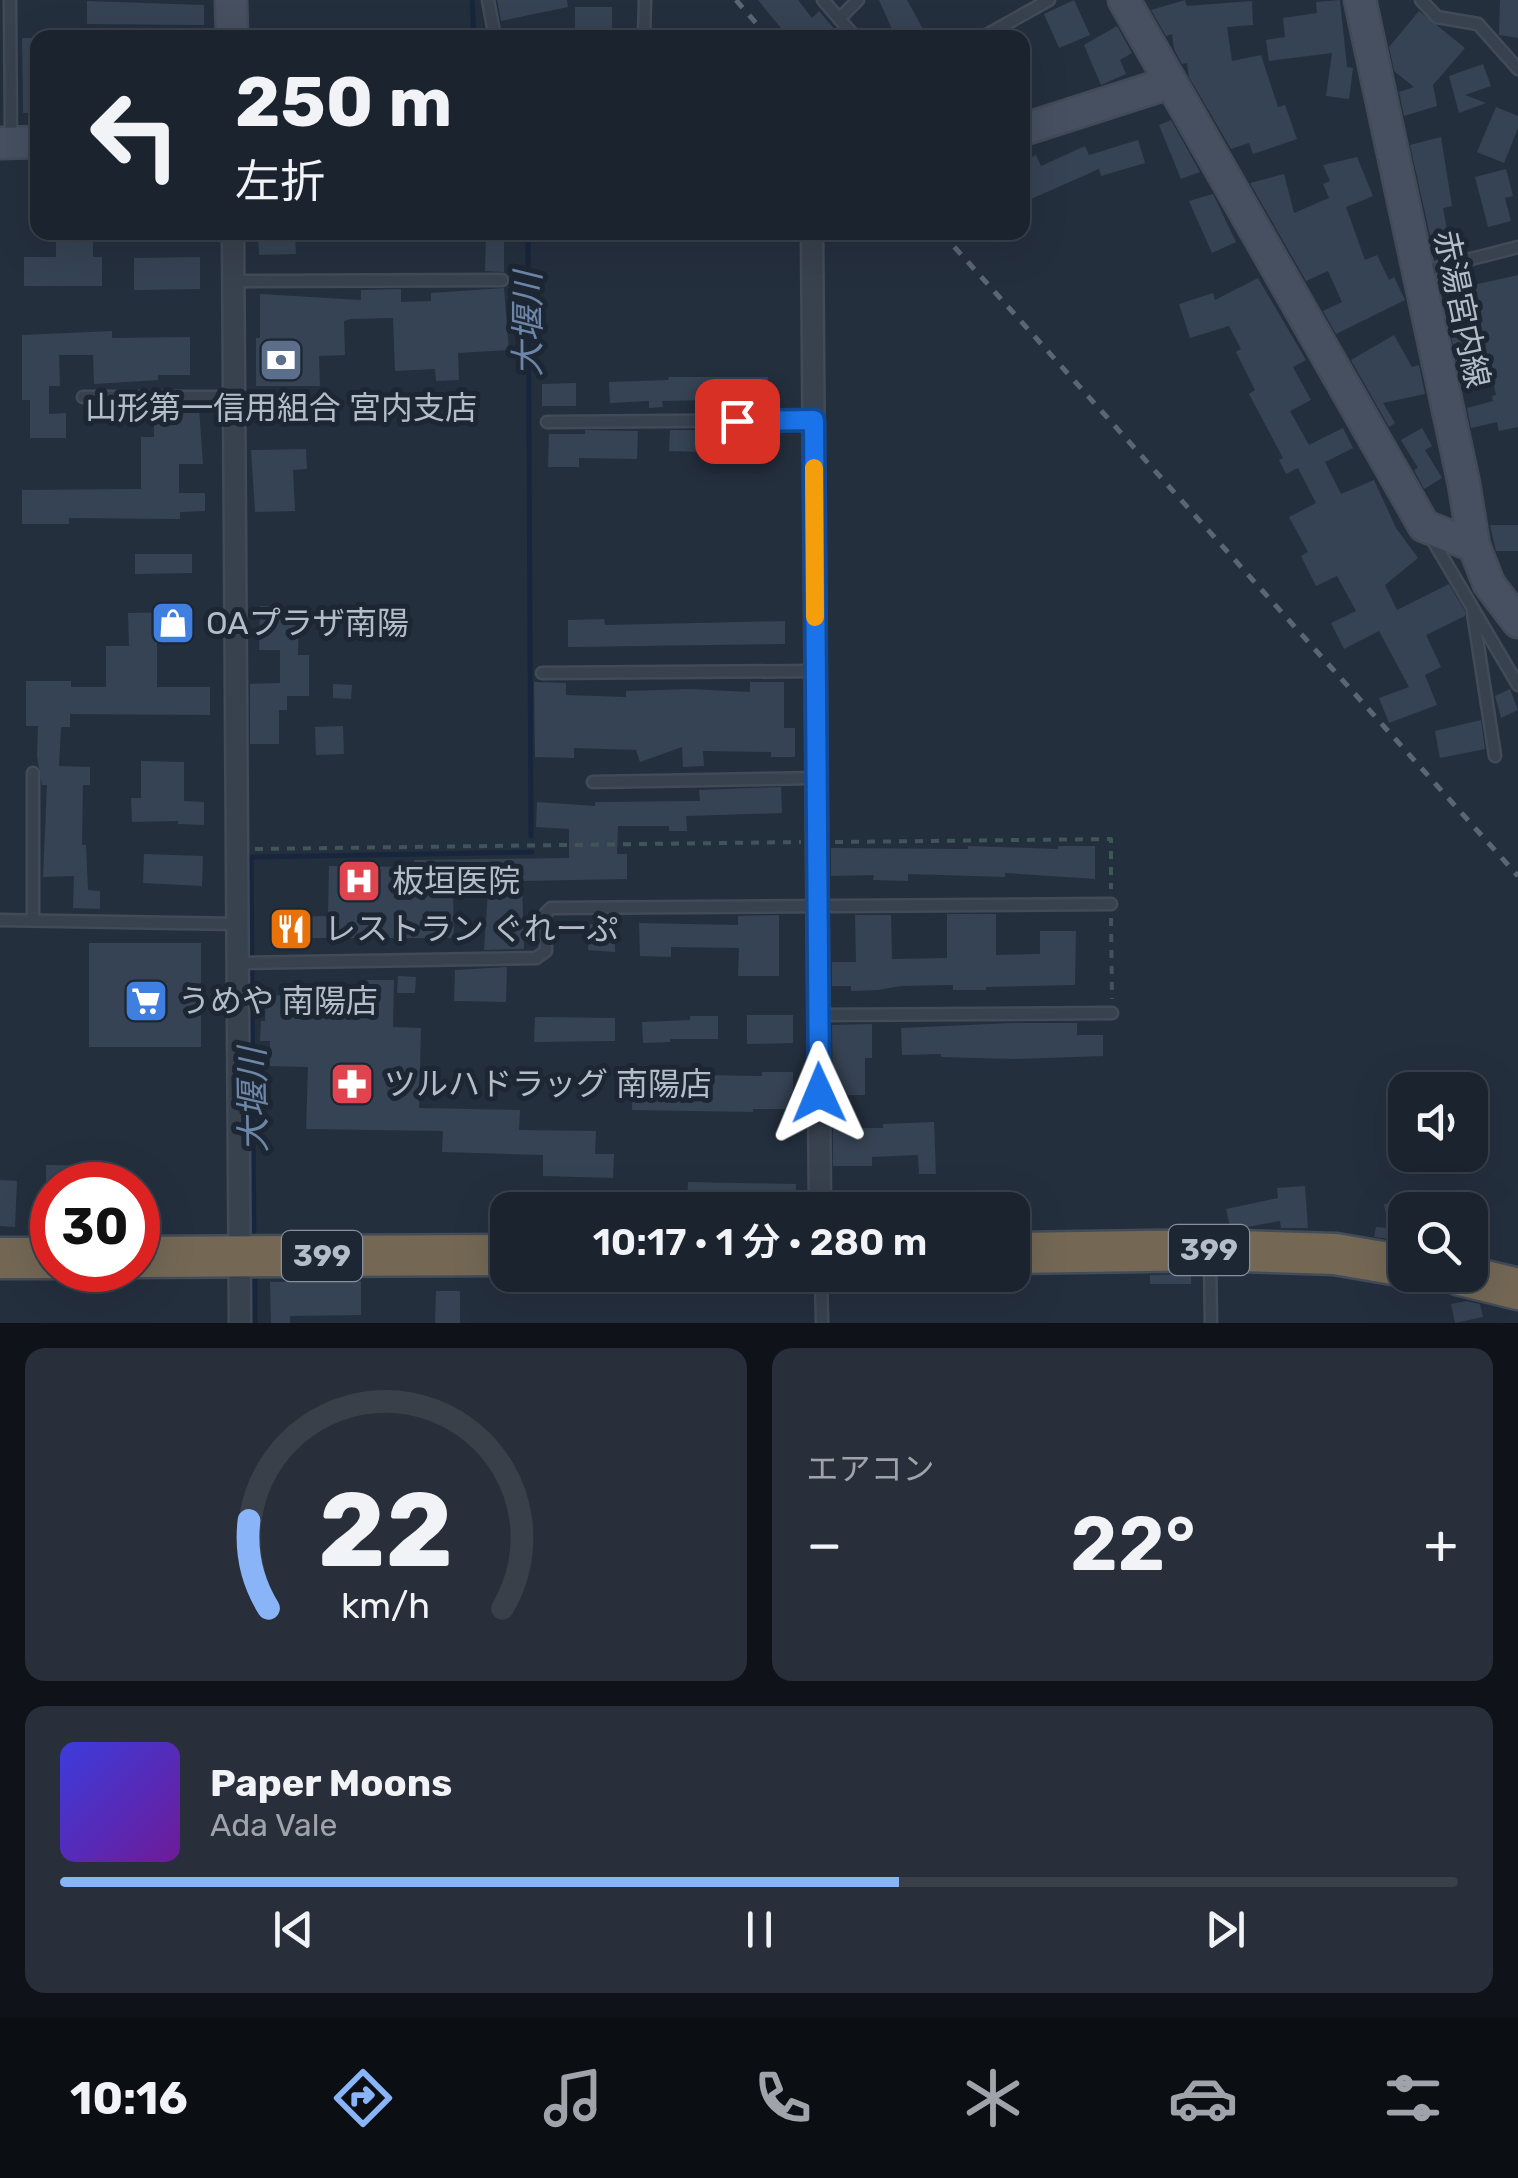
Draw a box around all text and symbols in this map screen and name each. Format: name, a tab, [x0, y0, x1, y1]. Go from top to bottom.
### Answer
text: 250 m	[235, 61, 452, 144]
icon: left	[70, 70, 200, 200]
text: 左折	[235, 155, 325, 208]
street label: 赤湯宮内線	[1427, 227, 1497, 391]
water label: 大堰川	[507, 268, 549, 377]
bank icon: 山形第一信用組合 宮内支店	[258, 337, 304, 383]
pin	[695, 379, 780, 464]
place label: 山形第一信用組合 宮内支店	[85, 389, 477, 427]
icon: arrive	[710, 394, 765, 449]
shop icon: OAプラザ南陽	[150, 600, 196, 646]
place label: OAプラザ南陽	[206, 604, 409, 642]
hospital icon: 板垣医院	[336, 858, 382, 904]
place label: 板垣医院	[392, 862, 520, 900]
restaurant icon: レストラン ぐれーぷ	[268, 906, 314, 952]
place label: レストラン ぐれーぷ	[324, 910, 619, 948]
supermarket icon: うめや 南陽店	[123, 978, 169, 1024]
place label: うめや 南陽店	[178, 982, 378, 1020]
position arrow	[767, 1041, 871, 1145]
water label: 大堰川	[231, 1043, 275, 1153]
pharmacy icon: ツルハドラッグ 南陽店	[329, 1061, 375, 1107]
place label: ツルハドラッグ 南陽店	[384, 1065, 712, 1103]
map controls	[1388, 1072, 1488, 1292]
button: sound	[1388, 1072, 1488, 1172]
speed limit sign: 30	[30, 1162, 160, 1292]
button: search	[1388, 1192, 1488, 1292]
text: 10:17 · 1 分 · 280 m	[593, 1219, 927, 1265]
road number: 399	[1169, 1225, 1249, 1275]
road number: 399	[282, 1231, 362, 1281]
text: エアコン	[807, 1450, 935, 1488]
text: 22	[318, 1469, 453, 1592]
text: 22°	[1070, 1500, 1196, 1589]
text: −	[807, 1512, 842, 1577]
text: +	[1424, 1512, 1458, 1577]
text: km/h	[341, 1585, 430, 1627]
text: Paper Moons	[210, 1760, 452, 1806]
text: Ada Vale	[210, 1806, 337, 1844]
icon: previous	[266, 1902, 321, 1957]
icon: pause	[732, 1902, 787, 1957]
icon: next	[1198, 1902, 1253, 1957]
icon: directions	[328, 2063, 398, 2133]
icon: music	[538, 2063, 608, 2133]
icon: phone	[748, 2063, 818, 2133]
icon: climate	[958, 2063, 1028, 2133]
icon: car	[1168, 2063, 1238, 2133]
icon: filters	[1378, 2063, 1448, 2133]
text: 10:16	[70, 2072, 188, 2125]

